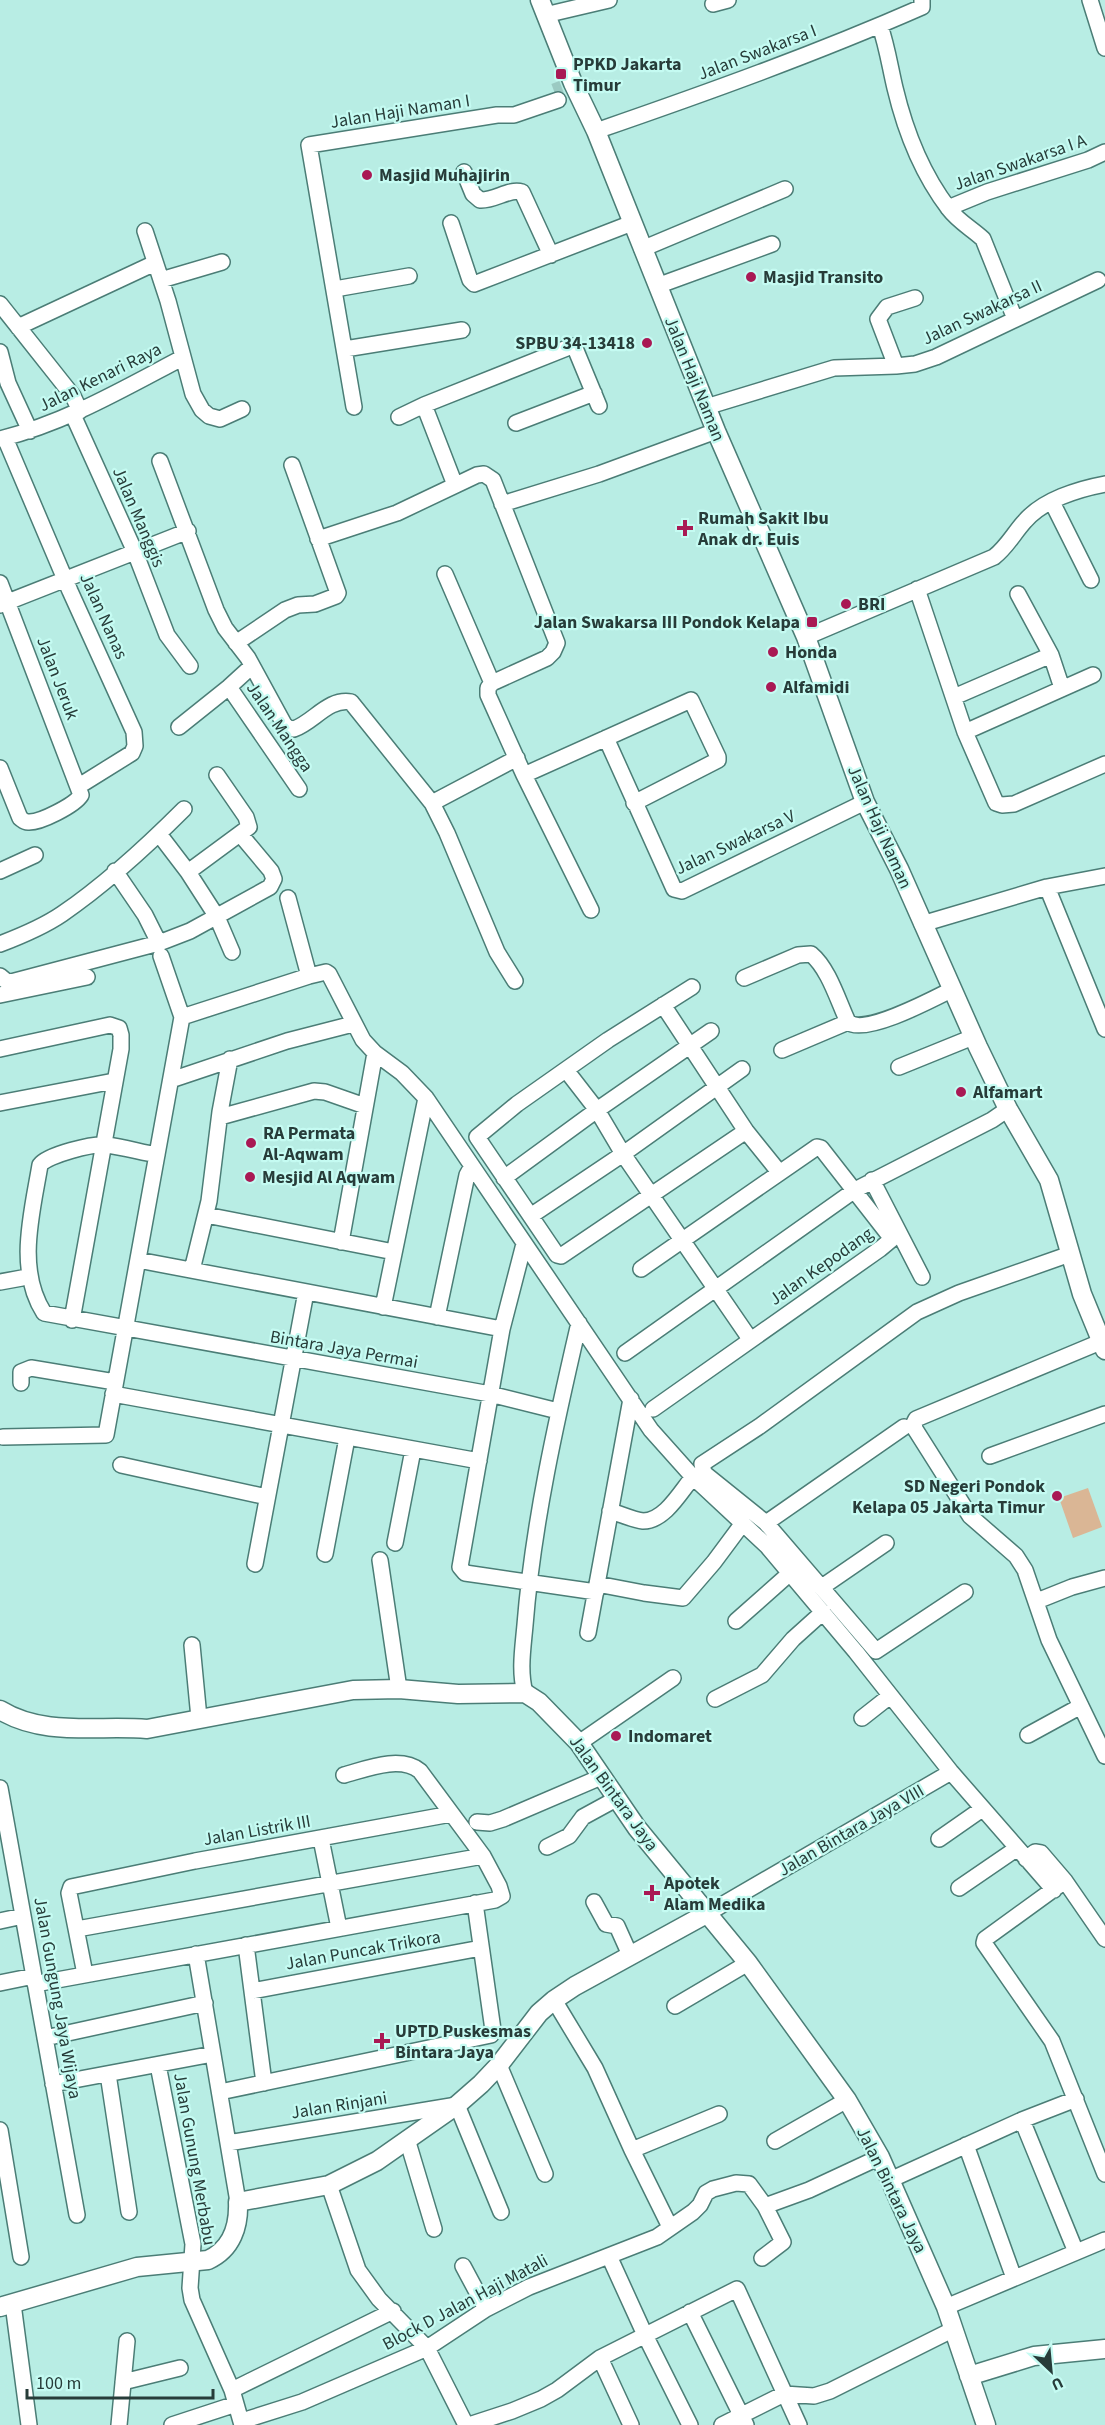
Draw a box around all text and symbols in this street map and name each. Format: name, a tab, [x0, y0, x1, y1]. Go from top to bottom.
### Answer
street label: Jalan Swakarsa I	[694, 18, 820, 87]
place label: PPKD Jakarta Timur	[573, 52, 682, 98]
marker: PPKD Jakarta Timur	[554, 67, 568, 81]
street label: Jalan Haji Naman I	[328, 88, 472, 135]
street label: Jalan Swakarsa I A	[951, 128, 1090, 197]
place label: Masjid Muhajirin	[379, 163, 510, 188]
marker: Masjid Muhajirin	[360, 168, 374, 182]
place label: Masjid Transito	[763, 265, 883, 290]
marker: Masjid Transito	[744, 270, 758, 284]
street label: Jalan Swakarsa II	[918, 274, 1046, 351]
street label: Jalan Haji Naman	[658, 313, 731, 445]
place label: SPBU 34-13418	[515, 331, 635, 356]
marker: SPBU 34-13418	[640, 336, 654, 350]
street label: Jalan Kenari Raya	[35, 337, 166, 418]
street label: Jalan Manggis	[106, 463, 171, 571]
place label: Rumah Sakit Ibu Anak dr. Euis	[697, 506, 829, 552]
marker: Rumah Sakit Ibu Anak dr. Euis	[676, 519, 694, 537]
street label: Jalan Nanas	[73, 569, 134, 663]
place label: BRI	[858, 592, 885, 617]
marker: BRI	[839, 597, 853, 611]
place label: Jalan Swakarsa III Pondok Kelapa	[534, 610, 800, 635]
marker: Jalan Swakarsa III Pondok Kelapa	[805, 615, 819, 629]
street label: Jalan Jeruk	[30, 633, 85, 723]
place label: Honda	[785, 640, 837, 665]
marker: Honda	[766, 645, 780, 659]
place label: Alfamidi	[782, 675, 849, 700]
street label: Jalan Mangga	[240, 677, 319, 777]
marker: Alfamidi	[764, 680, 778, 694]
street label: Jalan Haji Naman	[841, 762, 918, 893]
street label: Jalan Swakarsa V	[671, 803, 800, 881]
place label: Alfamart	[972, 1080, 1043, 1105]
marker: Alfamart	[954, 1085, 968, 1099]
place label: RA Permata Al-Aqwam	[262, 1121, 355, 1167]
marker: RA Permata Al-Aqwam	[244, 1136, 258, 1150]
place label: Mesjid Al Aqwam	[262, 1165, 395, 1190]
marker: Mesjid Al Aqwam	[243, 1170, 257, 1184]
street label: Jalan Kepodang	[764, 1221, 878, 1312]
street label: Bintara Jaya Permai	[268, 1324, 420, 1375]
place label: SD Negeri Pondok Kelapa 05 Jakarta Timur	[852, 1474, 1046, 1520]
marker: SD Negeri Pondok Kelapa 05 Jakarta Timur	[1050, 1489, 1064, 1503]
place label: Indomaret	[628, 1724, 712, 1749]
marker: Indomaret	[609, 1729, 623, 1743]
street label: Jalan Bintara Jaya	[563, 1730, 664, 1856]
street label: Jalan Bintara Jaya VIII	[774, 1778, 929, 1882]
street label: Jalan Listrik III	[201, 1809, 313, 1852]
place label: Apotek Alam Medika	[663, 1871, 765, 1917]
marker: Apotek Alam Medika	[645, 1886, 659, 1900]
street label: Jalan Gungung Jaya Wijaya	[27, 1895, 88, 2101]
street label: Jalan Puncak Trikora	[284, 1925, 443, 1976]
place label: UPTD Puskesmas Bintara Jaya	[395, 2019, 531, 2065]
marker: UPTD Puskesmas Bintara Jaya	[373, 2032, 391, 2050]
street label: Jalan Gunung Merbabu	[167, 2071, 222, 2247]
street label: Jalan Rinjani	[289, 2086, 389, 2125]
street label: Jalan Bintara Jaya	[850, 2123, 933, 2258]
street label: Block D Jalan Haji Matali	[378, 2248, 552, 2357]
north arrow	[1021, 2341, 1081, 2401]
scale bar	[27, 2362, 213, 2400]
text: 100 m	[36, 2371, 81, 2396]
text: U	[1048, 2371, 1067, 2396]

